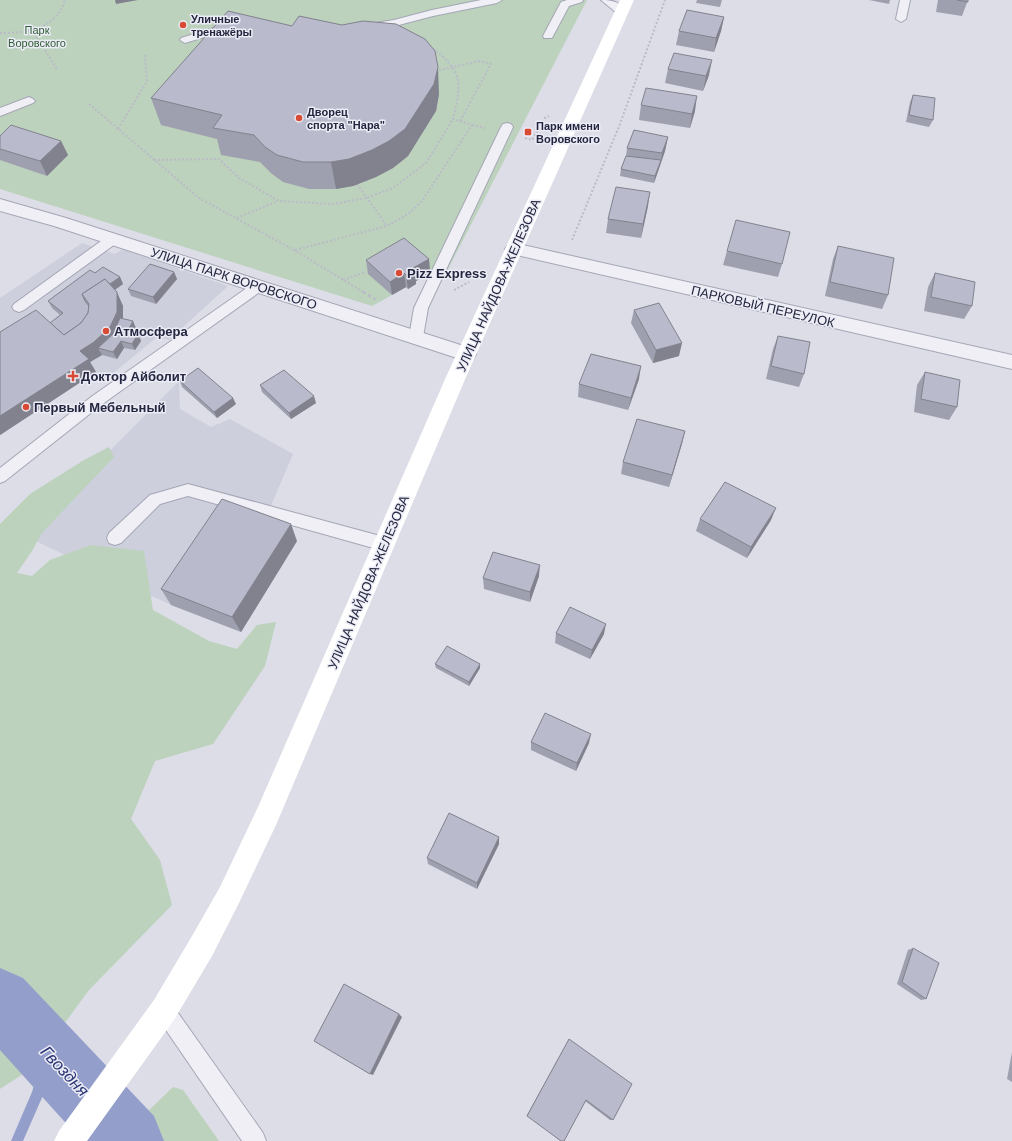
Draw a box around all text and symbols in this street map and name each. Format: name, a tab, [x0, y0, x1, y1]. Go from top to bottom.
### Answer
place label: Уличные тренажёры	[191, 13, 252, 38]
marker: Уличные тренажёры	[178, 20, 188, 30]
park label: Парк Воровского	[8, 24, 66, 49]
place label: Дворец спорта "Нара"	[307, 106, 385, 131]
marker: Дворец спорта "Нара"	[294, 113, 304, 123]
place label: Парк имени Воровского	[536, 120, 600, 145]
marker: Парк имени Воровского	[523, 127, 533, 137]
street label: УЛИЦА НАЙДОВА-ЖЕЛЕЗОВА	[453, 196, 544, 374]
street label: УЛИЦА ПАРК ВОРОВСКОГО	[149, 244, 319, 312]
place label: Pizz Express	[407, 266, 487, 281]
marker: Pizz Express	[394, 268, 404, 278]
street label: ПАРКОВЫЙ ПЕРЕУЛОК	[690, 283, 836, 330]
place label: Атмосфера	[114, 324, 188, 339]
marker: Атмосфера	[101, 326, 111, 336]
place label: Доктор Айболит	[81, 369, 186, 384]
marker: Доктор Айболит	[68, 371, 78, 381]
place label: Первый Мебельный	[34, 400, 166, 415]
marker: Первый Мебельный	[21, 402, 31, 412]
street label: УЛИЦА НАЙДОВА-ЖЕЛЕЗОВА	[325, 493, 412, 671]
water label: Гвоздня	[37, 1042, 93, 1100]

